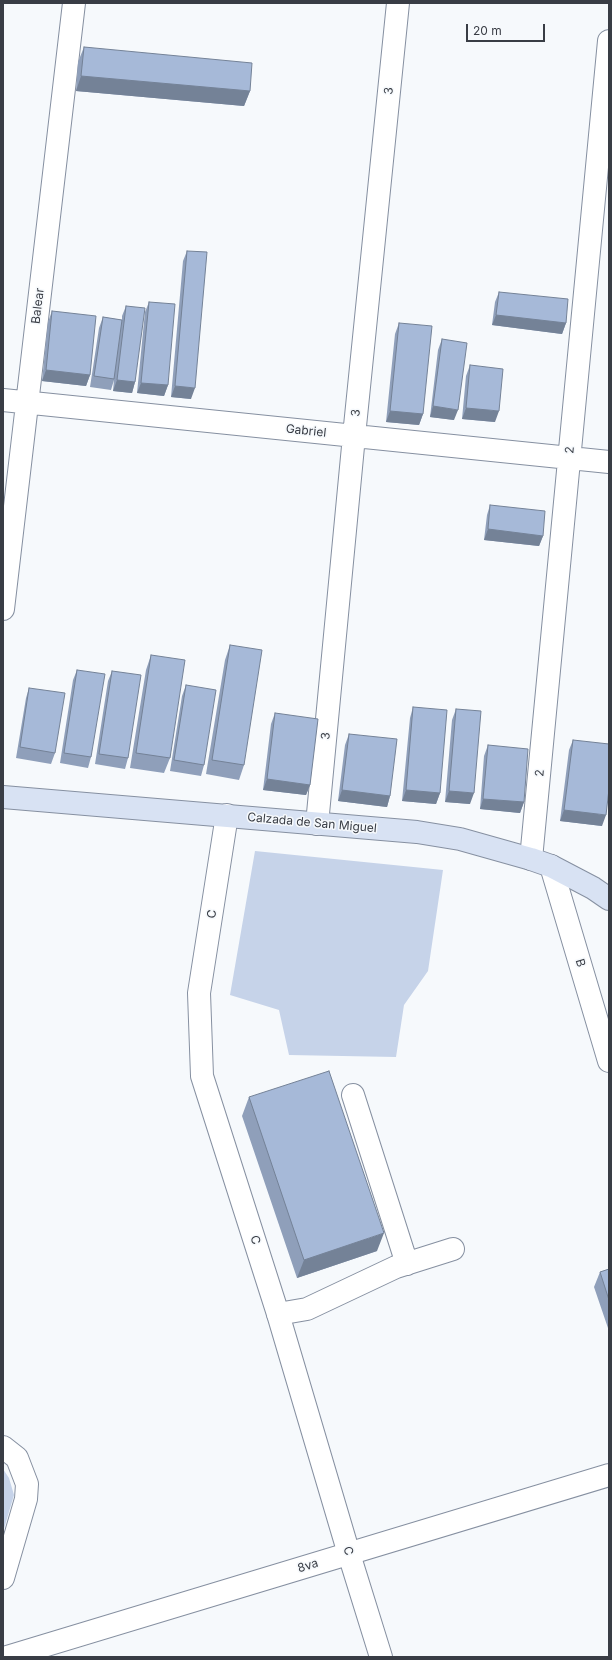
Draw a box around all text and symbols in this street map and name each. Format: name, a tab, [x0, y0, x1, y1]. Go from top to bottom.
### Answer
scale bar	[468, 16, 547, 42]
text: 20 m	[473, 23, 502, 38]
street label: 3	[381, 87, 397, 95]
street label: Balear	[29, 287, 47, 325]
street label: 3	[348, 409, 364, 417]
street label: Gabriel	[285, 422, 327, 440]
street label: 2	[563, 446, 577, 454]
street label: 3	[319, 732, 333, 740]
street label: 2	[533, 769, 547, 777]
street label: Calzada de San Miguel	[247, 810, 377, 836]
street label: C	[204, 909, 220, 919]
street label: B	[572, 957, 588, 969]
street label: C	[247, 1234, 263, 1246]
street label: C	[340, 1545, 356, 1557]
street label: 8va	[296, 1556, 320, 1576]

